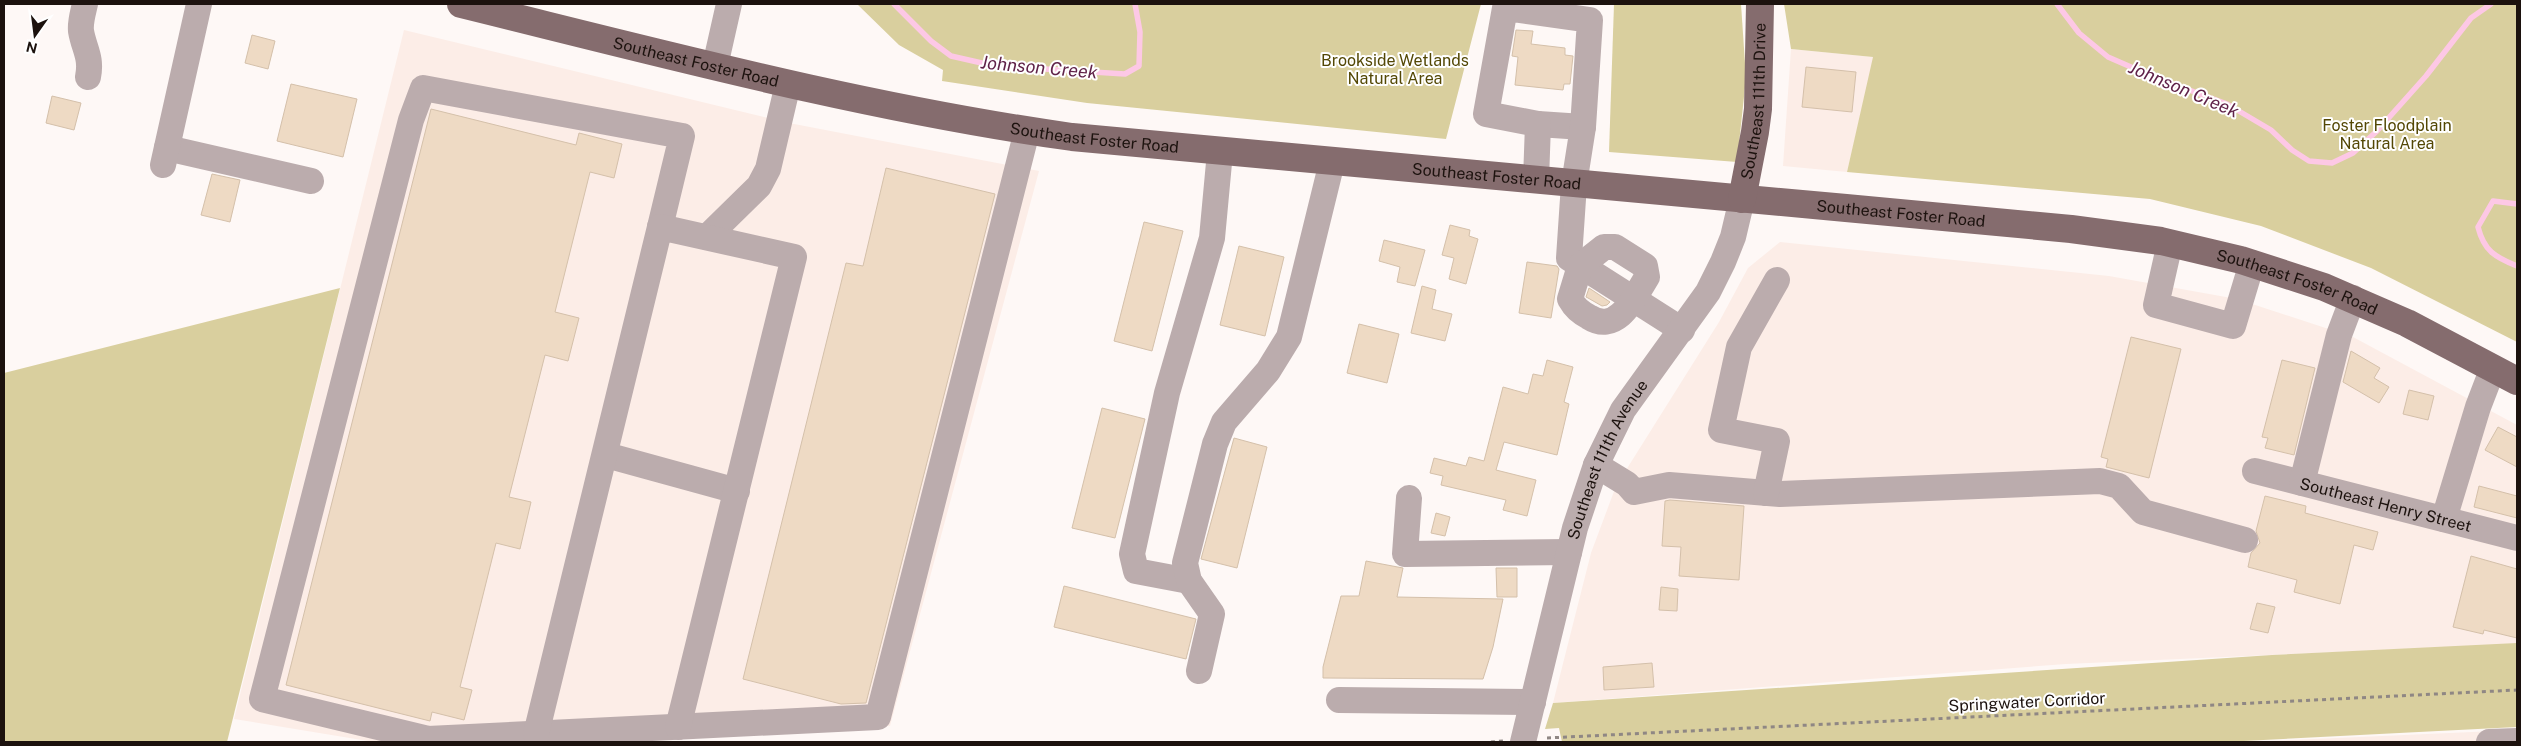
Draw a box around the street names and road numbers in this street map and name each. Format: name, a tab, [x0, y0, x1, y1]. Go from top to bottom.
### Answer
street label: Southeast 111th Drive	[1737, 22, 1769, 181]
street label: Southeast Foster Road	[611, 33, 781, 91]
street label: Southeast Foster Road	[1009, 118, 1180, 156]
street label: Southeast Foster Road	[1411, 159, 1582, 193]
street label: Southeast Foster Road	[1816, 196, 1986, 230]
street label: Southeast Foster Road	[2215, 245, 2381, 319]
street label: Southeast 111th Avenue	[1563, 376, 1651, 541]
street label: Southeast Henry Street	[2298, 473, 2474, 536]
street label: Springwater Corridor	[1948, 688, 2106, 716]

